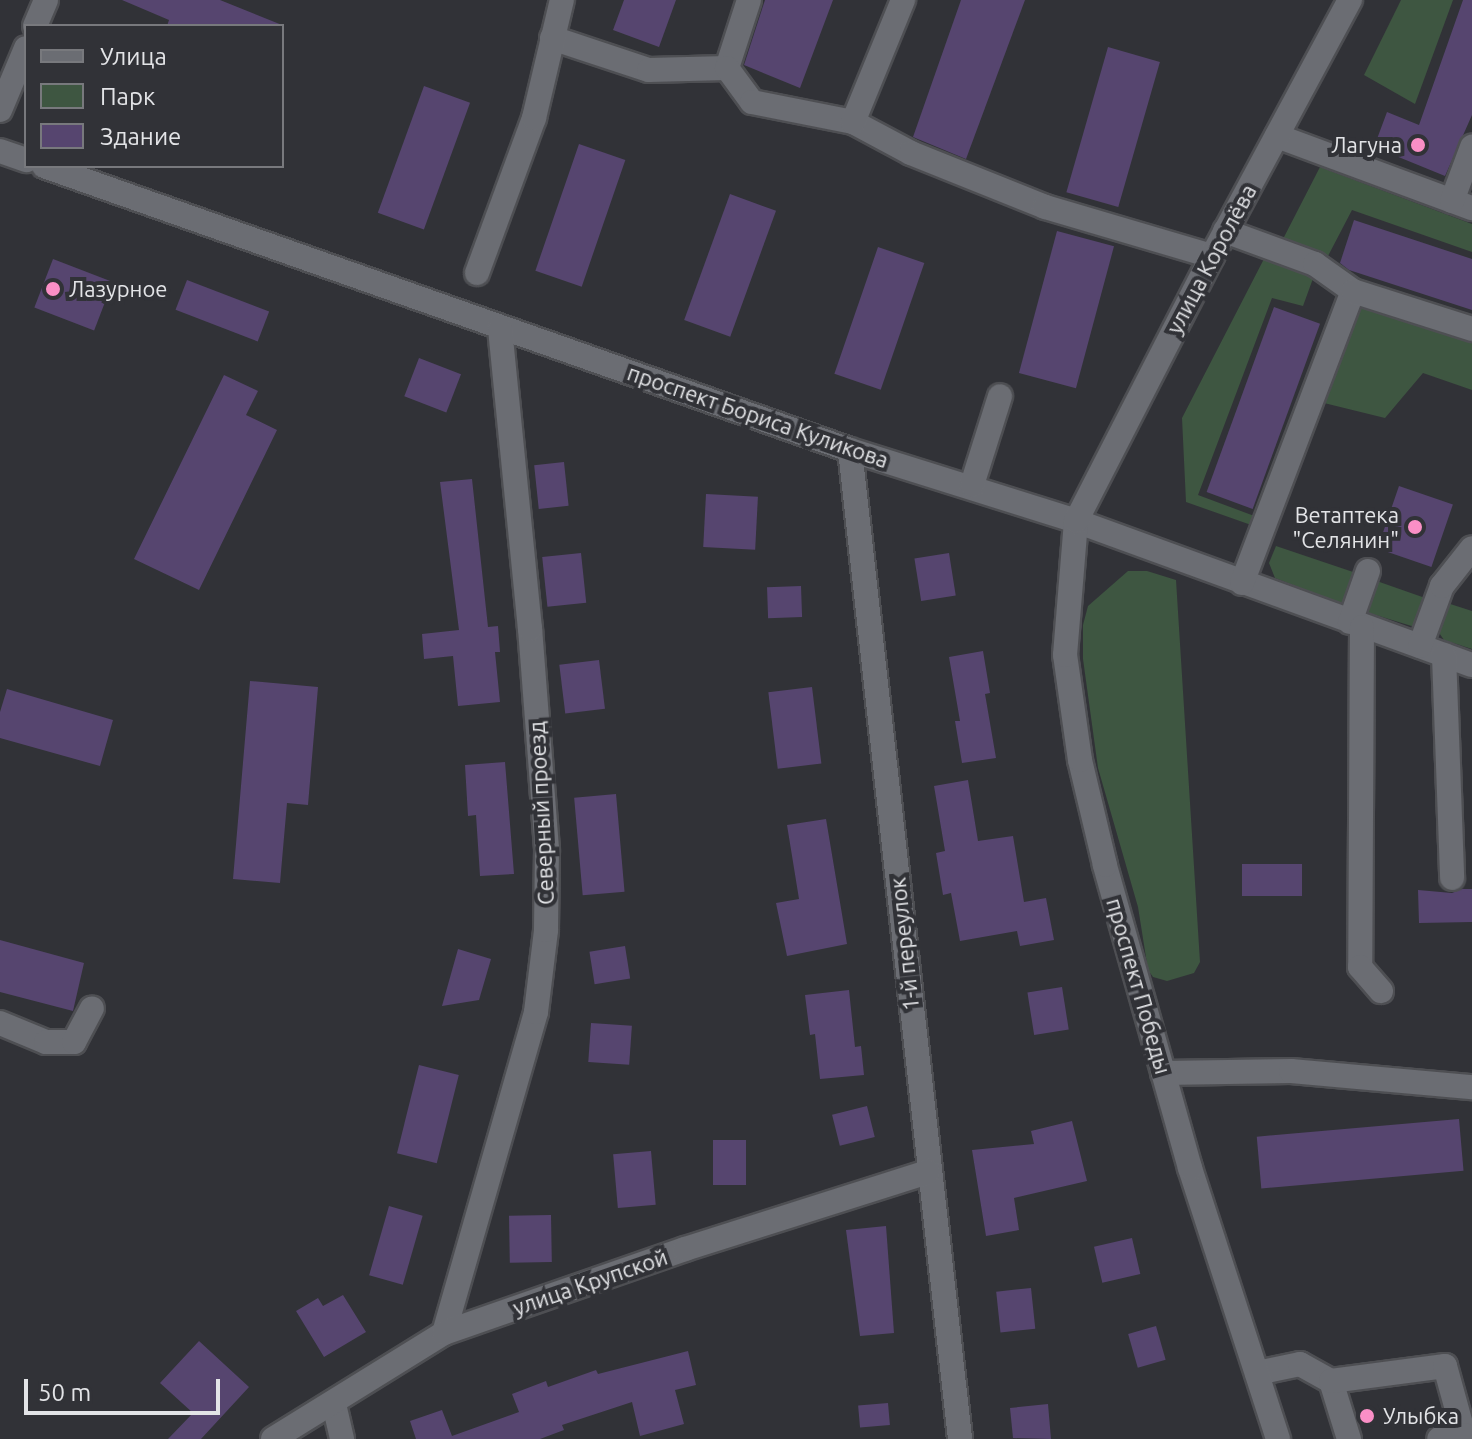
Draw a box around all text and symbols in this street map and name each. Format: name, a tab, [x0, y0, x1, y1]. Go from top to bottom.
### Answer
legend	[24, 24, 284, 168]
text: Улица	[100, 43, 167, 70]
text: Парк	[100, 83, 155, 110]
text: Здание	[100, 123, 181, 150]
place label: Лагуна	[1331, 132, 1402, 158]
marker: Лагуна	[1409, 136, 1427, 154]
street label: улица Королёва	[1161, 180, 1261, 338]
place label: Лазурное	[69, 276, 167, 302]
marker: Лазурное	[44, 280, 62, 298]
street label: проспект Бориса Куликова	[624, 359, 892, 473]
place label: Ветаптека "Селянин"	[1293, 501, 1399, 552]
marker: Ветаптека "Селянин"	[1406, 518, 1424, 536]
street label: Северный проезд	[523, 720, 559, 906]
street label: 1-й переулок	[884, 876, 924, 1012]
street label: проспект Победы	[1101, 895, 1177, 1077]
street label: улица Крупской	[509, 1243, 671, 1321]
scale bar	[28, 1363, 224, 1413]
text: 50 m	[38, 1379, 91, 1406]
place label: Улыбка	[1383, 1403, 1459, 1429]
marker: Улыбка	[1358, 1407, 1376, 1425]

